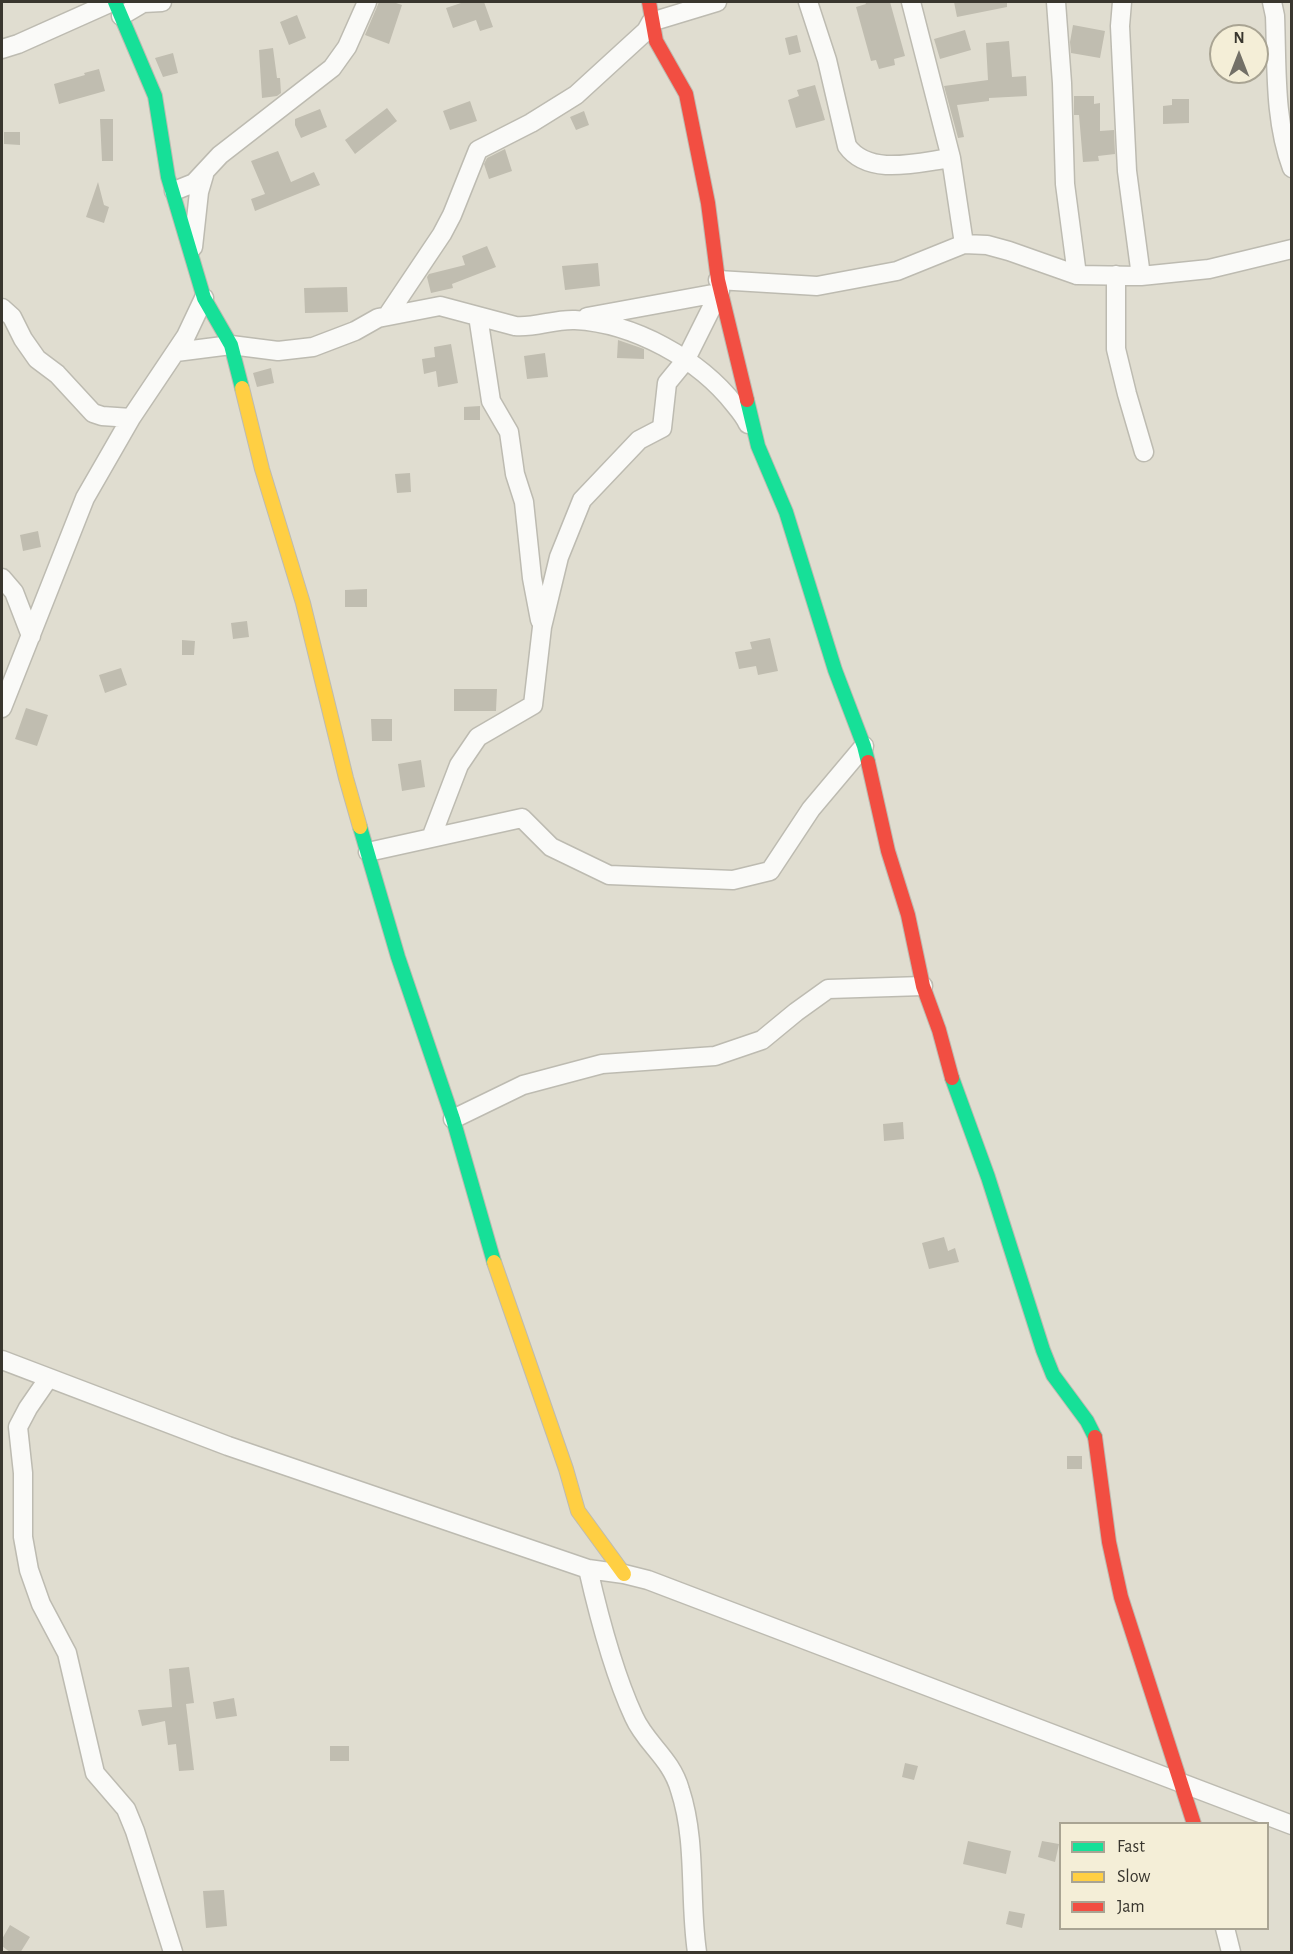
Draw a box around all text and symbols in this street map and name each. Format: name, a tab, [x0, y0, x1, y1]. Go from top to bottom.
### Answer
north arrow	[1209, 24, 1269, 84]
text: N	[1233, 30, 1245, 46]
legend	[1059, 1822, 1269, 1930]
text: Fast	[1117, 1838, 1145, 1856]
text: Slow	[1117, 1868, 1150, 1886]
text: Jam	[1117, 1898, 1145, 1916]

